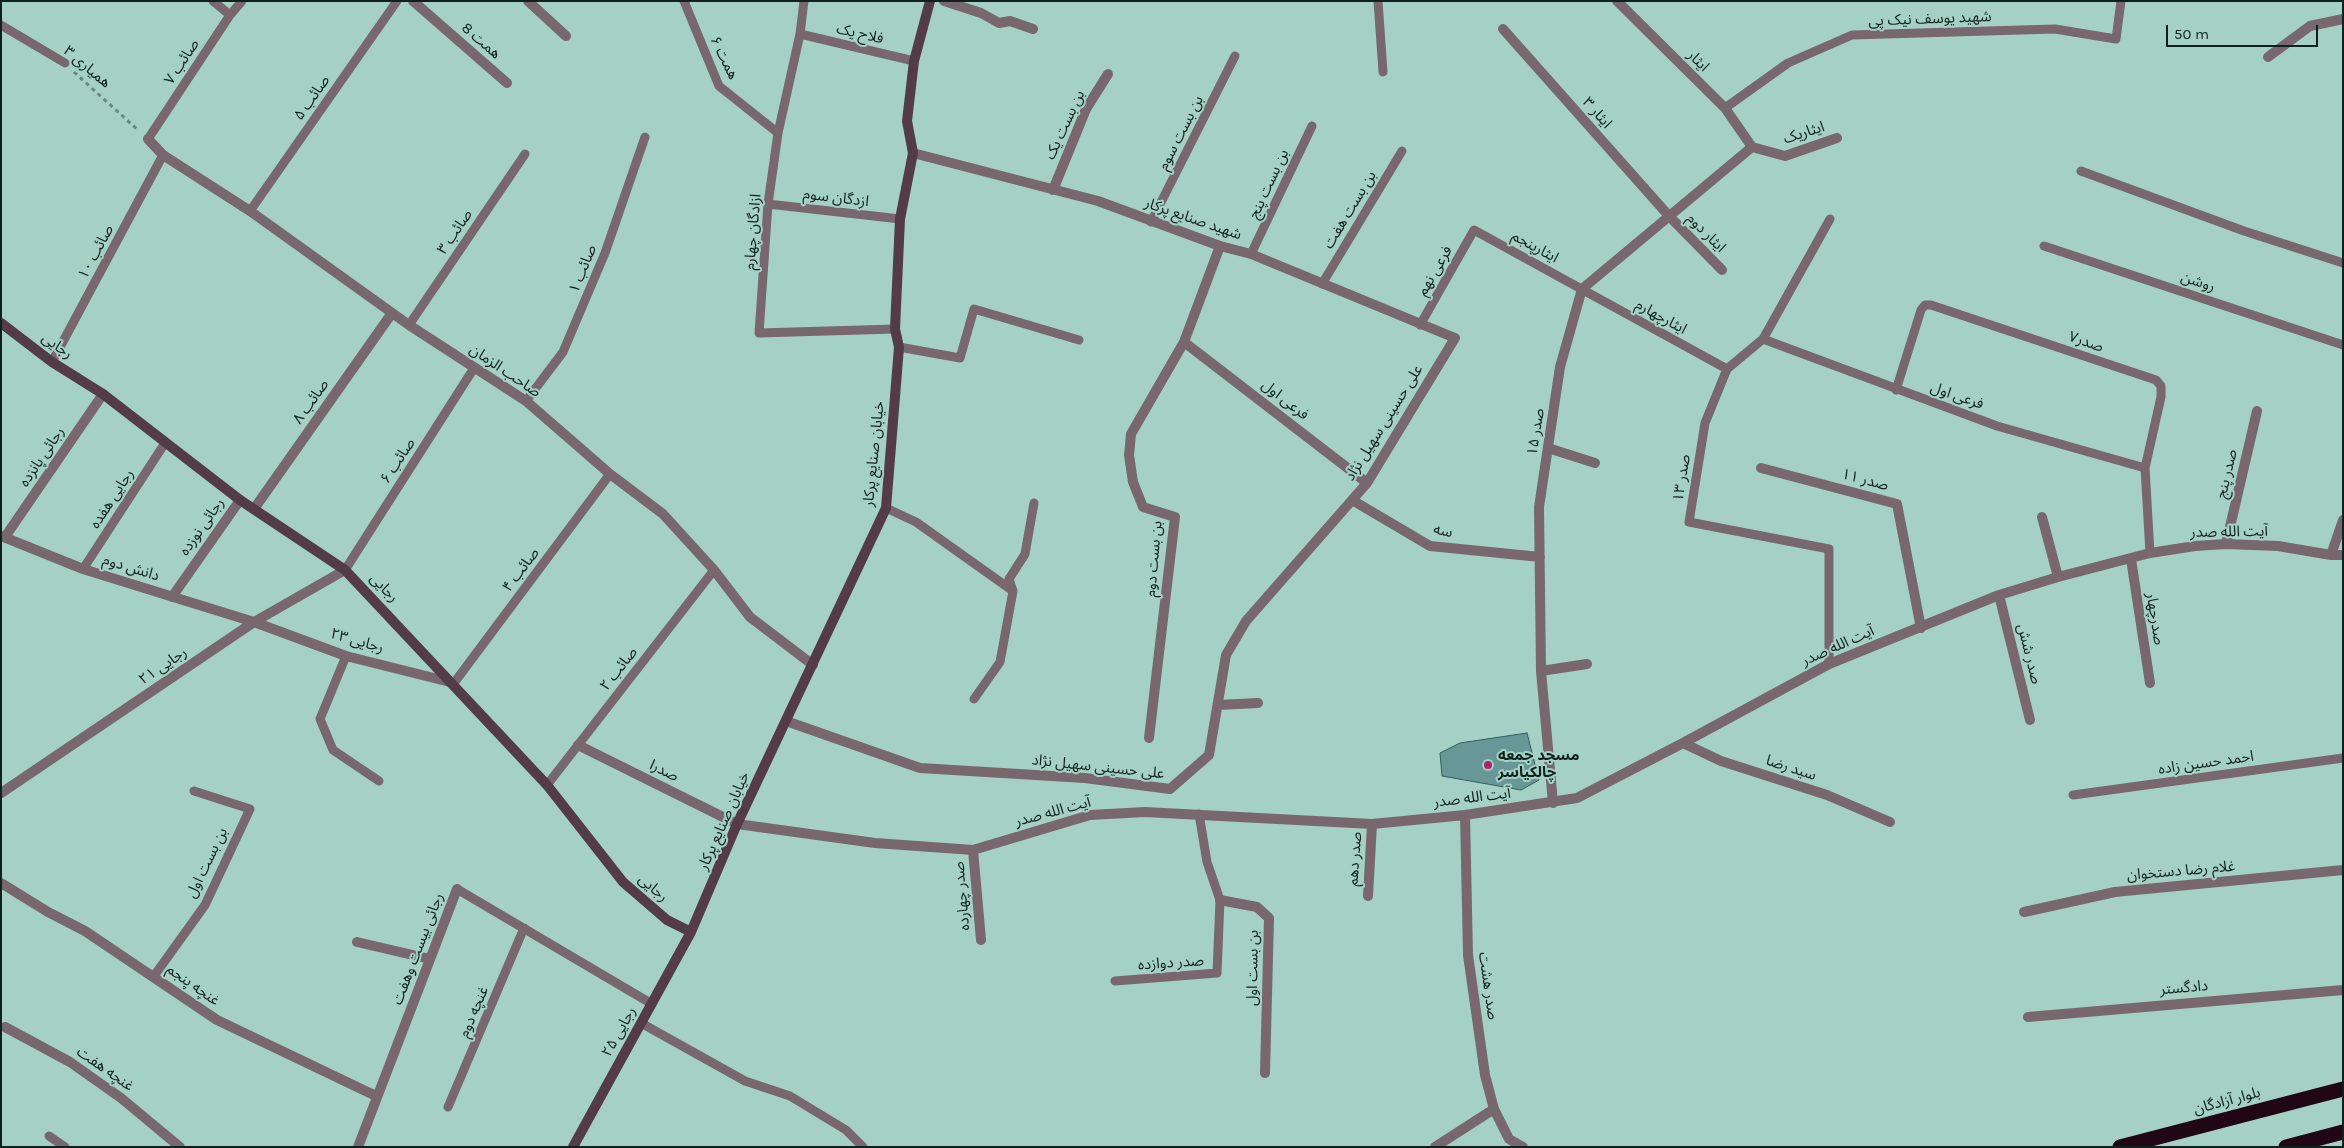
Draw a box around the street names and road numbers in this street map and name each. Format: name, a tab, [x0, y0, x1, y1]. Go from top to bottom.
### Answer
street label: شهید یوسف نیک پی	[1868, 8, 1992, 30]
street label: همت 8	[458, 19, 504, 63]
street label: فلاح یک	[835, 20, 885, 48]
street label: همت ۶	[706, 33, 742, 83]
street label: صائب ۷	[161, 36, 203, 88]
street label: همیاری ۳	[60, 42, 114, 92]
street label: ایثار	[1683, 46, 1713, 76]
street label: صائب ۵	[290, 72, 334, 124]
street label: بن بست یک	[1041, 87, 1089, 163]
street label: بن بست سوم	[1155, 93, 1207, 173]
street label: ایثار ۳	[1578, 94, 1616, 132]
street label: ایثاریک	[1781, 118, 1827, 148]
street label: بن بست پنج	[1245, 146, 1293, 222]
street label: بن بست هفت	[1320, 168, 1380, 252]
street label: ازدگان سوم	[802, 185, 870, 211]
street label: ازادگان چهارم	[741, 193, 765, 271]
street label: شهید صنایع پرکار	[1142, 194, 1244, 244]
street label: صائب ۳	[433, 206, 477, 258]
street label: ایثار دوم	[1683, 210, 1729, 256]
street label: صائب ۱۰	[74, 222, 118, 282]
street label: ایثارپنجم	[1508, 227, 1562, 267]
street label: صائب ۱	[565, 242, 601, 296]
street label: فرعی نهم	[1414, 243, 1456, 299]
street label: روشن	[2179, 268, 2217, 296]
street label: ایثارچهارم	[1632, 296, 1690, 338]
street label: صدر۷	[2066, 328, 2106, 356]
street label: رجایی	[38, 329, 76, 363]
street label: صاحب الزمان	[466, 341, 544, 401]
street label: علی حسینی سهیل نژاد	[1341, 362, 1427, 484]
street label: صائب ۸	[289, 376, 333, 428]
street label: فرعی اول	[1258, 376, 1312, 424]
street label: فرعی اول	[1928, 379, 1986, 413]
street label: خیابان صنایع پرکار	[860, 400, 888, 508]
street label: صدر ۱۵	[1523, 407, 1549, 457]
street label: رجائی پانزده	[15, 424, 69, 490]
street label: صائب ۶	[377, 435, 419, 487]
street label: صدر پنج	[2213, 448, 2241, 500]
street label: صدر ۱۳	[1669, 453, 1695, 503]
street label: صدر ۱۱	[1840, 465, 1890, 495]
street label: رجایی هفده	[86, 466, 138, 532]
street label: رجائی نوزده	[176, 495, 228, 559]
street label: بن بست دوم	[1142, 520, 1166, 598]
street label: سه	[1432, 520, 1454, 542]
street label: آیت الله صدر	[2190, 522, 2268, 542]
street label: صائب ۴	[499, 544, 543, 596]
street label: دانش دوم	[100, 551, 162, 585]
street label: رجایی	[366, 570, 402, 606]
street label: صدرچهار	[2142, 592, 2168, 646]
street label: آیت الله صدر	[1799, 622, 1877, 670]
street label: صدر شش	[2013, 622, 2045, 686]
street label: رجایی ۲۳	[328, 625, 386, 657]
street label: رجایی ۲۱	[135, 643, 191, 689]
street label: صائب ۲	[596, 644, 642, 694]
street label: احمد حسین زاده	[2157, 747, 2255, 779]
street label: علی حسینی سهیل نژاد	[1031, 751, 1165, 783]
street label: سید رضا	[1764, 751, 1818, 785]
street label: صدرا	[646, 756, 682, 786]
street label: خیابان صنایع پرکار	[694, 769, 754, 873]
street label: آیت الله صدر	[1432, 784, 1512, 812]
street label: آیت الله صدر	[1013, 793, 1093, 831]
street label: بن بست اول	[182, 825, 232, 901]
street label: صدر دهم	[1344, 831, 1366, 887]
street label: غلام رضا دستخوان	[2126, 857, 2236, 885]
street label: صدر چهارده	[950, 861, 974, 931]
street label: رجایی	[634, 870, 672, 906]
street label: رجائی بیست وهفت	[388, 891, 448, 1007]
street label: بن بست اول	[1243, 930, 1263, 1006]
street label: صدر هشت	[1474, 951, 1502, 1021]
street label: صدر دوازده	[1137, 952, 1205, 974]
street label: غنچه پنجم	[163, 960, 223, 1010]
street label: دادگستر	[2159, 977, 2209, 999]
street label: غنچه دوم	[455, 984, 493, 1040]
street label: رجایی ۲۵	[598, 1004, 640, 1060]
street label: غنچه هفت	[73, 1043, 137, 1095]
street label: بلوار آزادگان	[2192, 1083, 2262, 1119]

